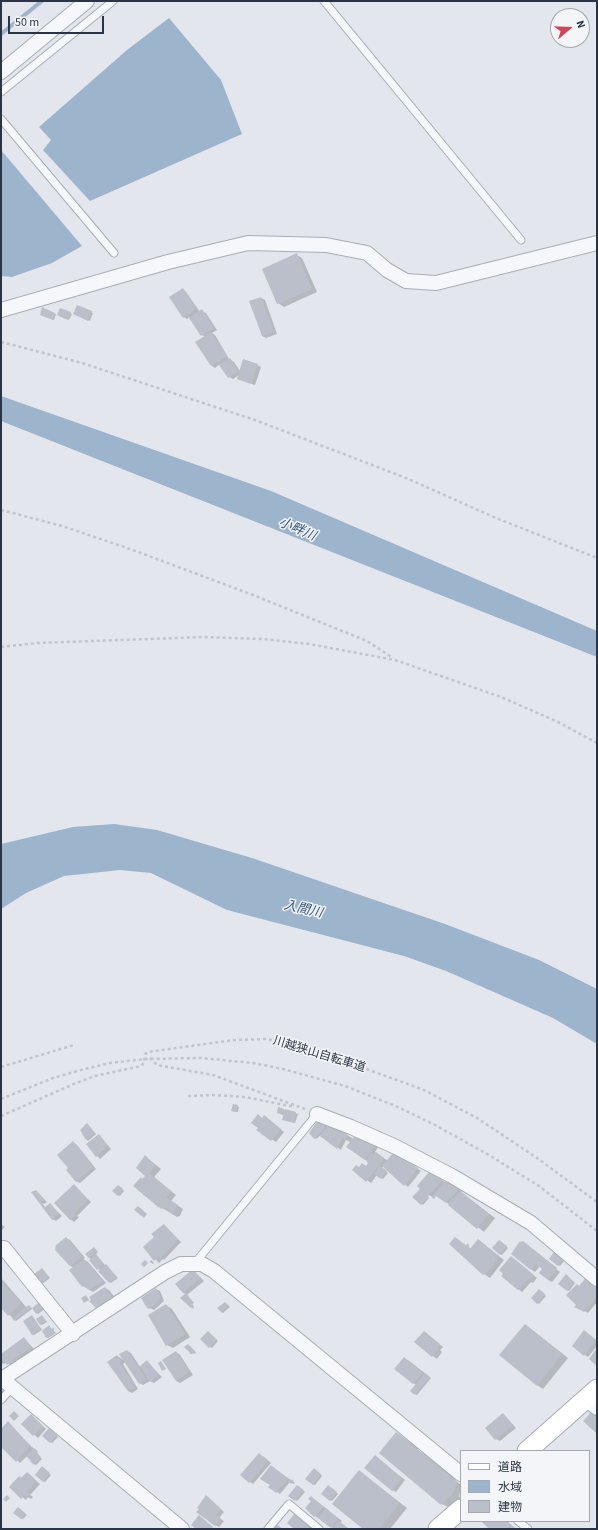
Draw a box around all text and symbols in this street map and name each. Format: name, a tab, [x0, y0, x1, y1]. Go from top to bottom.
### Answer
scale bar	[10, 8, 106, 34]
north arrow	[550, 8, 590, 48]
text: 50 m	[15, 14, 39, 31]
text: N	[573, 18, 589, 30]
water label: 小畔川	[276, 515, 318, 545]
water label: 入間川	[282, 898, 324, 922]
street label: 川越狭山自転車道	[271, 1034, 367, 1076]
legend	[460, 1450, 590, 1522]
text: 道路	[498, 1459, 522, 1476]
text: 水域	[498, 1479, 522, 1496]
text: 建物	[498, 1499, 522, 1516]

